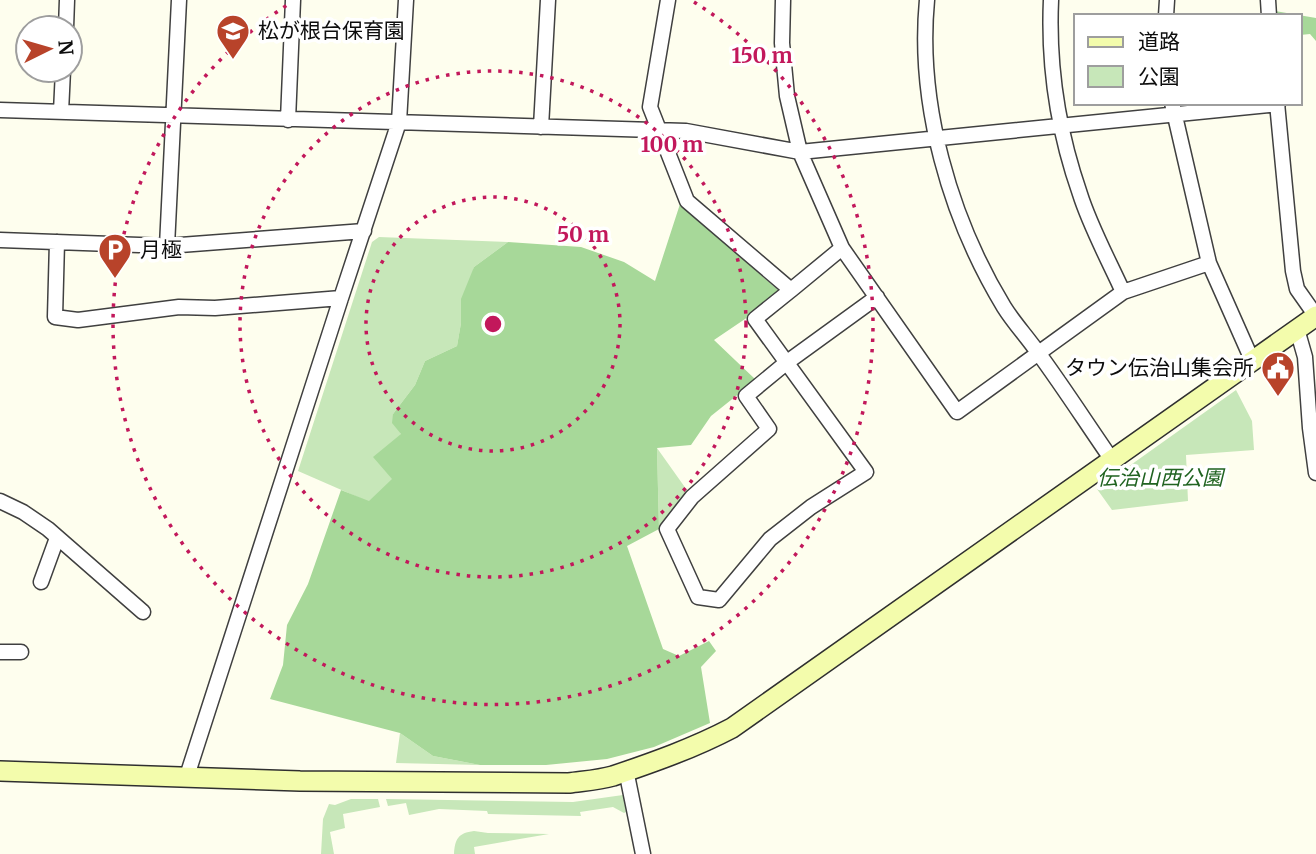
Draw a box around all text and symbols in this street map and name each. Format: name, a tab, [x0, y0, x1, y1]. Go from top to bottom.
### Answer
school or university icon: 松が根台保育園	[214, 12, 252, 61]
north arrow	[14, 14, 84, 84]
legend	[1074, 14, 1302, 105]
place label: 松が根台保育園	[258, 17, 405, 44]
text: 道路	[1138, 28, 1180, 55]
text: N	[53, 39, 79, 56]
text: 150 m	[731, 42, 793, 69]
text: 公園	[1138, 63, 1180, 90]
text: 100 m	[641, 131, 703, 158]
text: 50 m	[557, 221, 609, 248]
parking icon: 月極	[96, 231, 134, 280]
place label: 月極	[140, 236, 182, 263]
centre of rings	[481, 312, 505, 336]
public building icon: タウン伝治山集会所	[1259, 349, 1297, 398]
place label: タウン伝治山集会所	[1065, 354, 1254, 381]
park label: 伝治山西公園	[1097, 464, 1226, 491]

